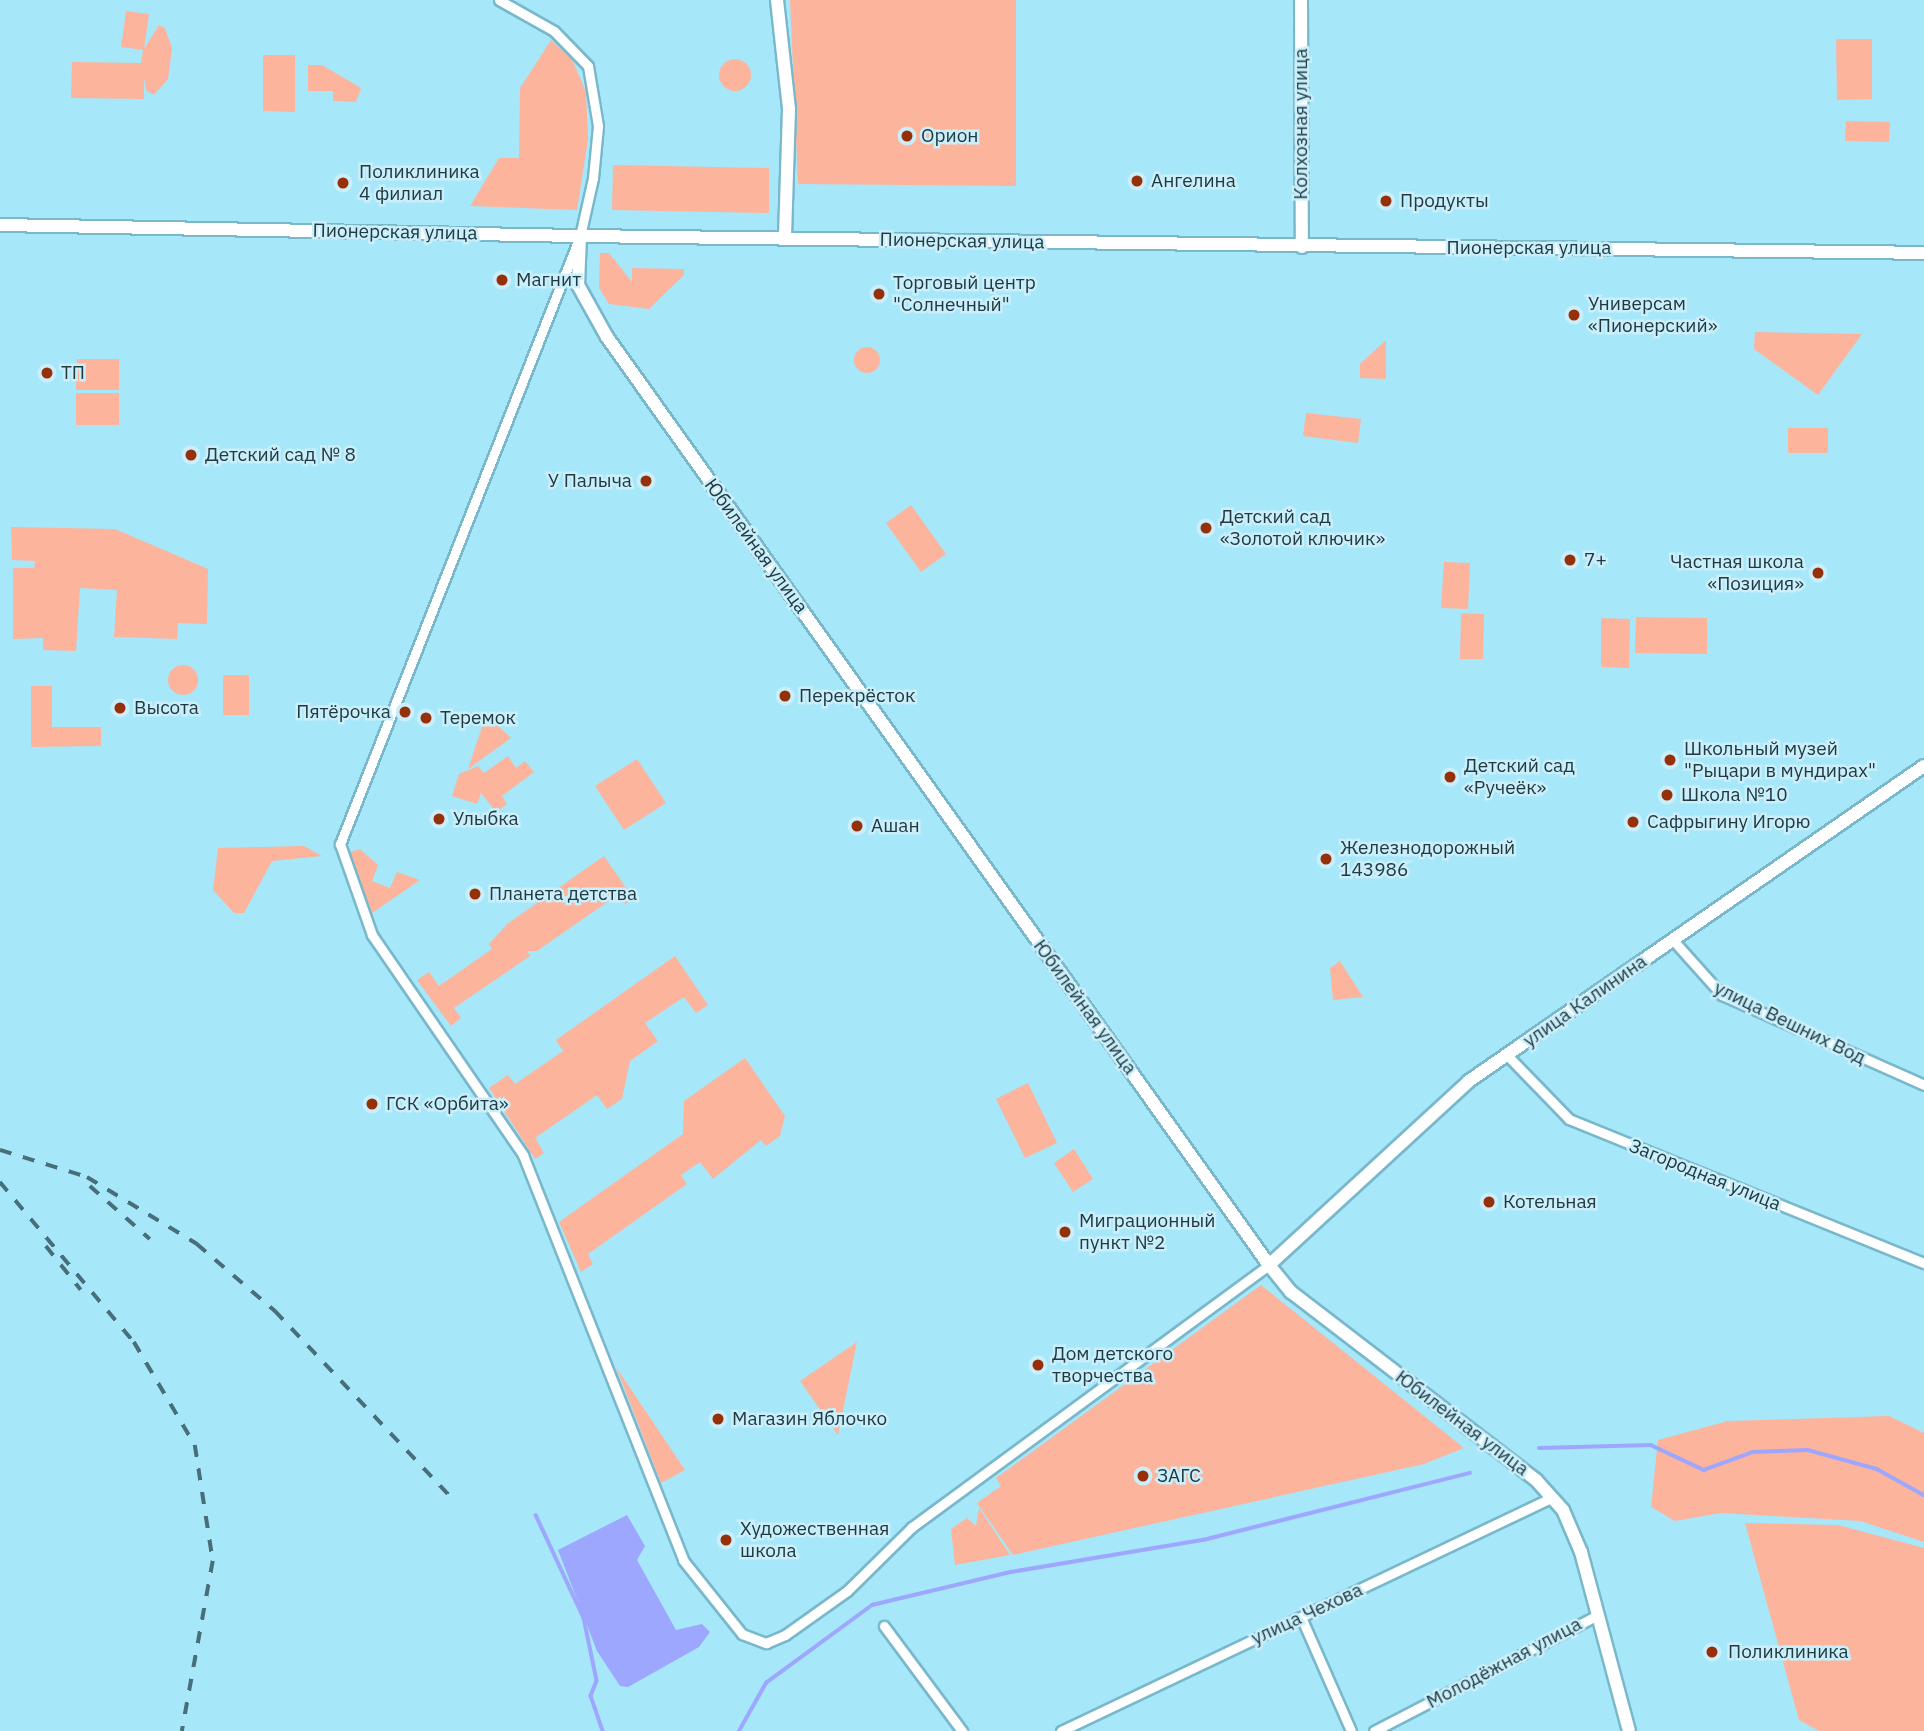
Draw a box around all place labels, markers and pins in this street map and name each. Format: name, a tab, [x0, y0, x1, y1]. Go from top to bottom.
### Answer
place label: Орион	[921, 125, 978, 147]
marker: Орион	[899, 128, 915, 144]
place label: Поликлиника 4 филиал	[359, 161, 480, 205]
place label: Ангелина	[1151, 170, 1236, 192]
marker: Поликлиника 4 филиал	[333, 173, 353, 193]
marker: Ангелина	[1129, 173, 1145, 189]
place label: Продукты	[1400, 190, 1489, 212]
marker: Продукты	[1378, 193, 1394, 209]
place label: Магнит	[516, 269, 581, 291]
marker: Магнит	[494, 272, 510, 288]
place label: Торговый центр "Солнечный"	[893, 272, 1036, 316]
marker: Торговый центр "Солнечный"	[871, 286, 887, 302]
place label: Универсам «Пионерский»	[1588, 293, 1717, 337]
marker: Универсам «Пионерский»	[1566, 307, 1582, 323]
place label: ТП	[61, 362, 85, 384]
marker: ТП	[39, 365, 55, 381]
place label: Детский сад № 8	[205, 444, 356, 466]
marker: Детский сад № 8	[183, 447, 199, 463]
place label: У Палыча	[548, 470, 632, 492]
marker: У Палыча	[638, 473, 654, 489]
place label: Детский сад «Золотой ключик»	[1220, 506, 1385, 550]
marker: Детский сад «Золотой ключик»	[1198, 520, 1214, 536]
place label: 7+	[1584, 549, 1607, 571]
place label: Частная школа «Позиция»	[1670, 551, 1804, 595]
marker: 7+	[1562, 552, 1578, 568]
marker: Частная школа «Позиция»	[1810, 565, 1826, 581]
place label: Перекрёсток	[799, 685, 915, 707]
marker: Перекрёсток	[777, 688, 793, 704]
place label: Высота	[134, 697, 199, 719]
marker: Высота	[112, 700, 128, 716]
place label: Пятёрочка	[296, 701, 391, 723]
marker: Пятёрочка	[397, 704, 413, 720]
place label: Теремок	[440, 707, 516, 729]
marker: Теремок	[418, 710, 434, 726]
place label: Школьный музей "Рыцари в мундирах"	[1684, 738, 1876, 782]
marker: Школьный музей "Рыцари в мундирах"	[1662, 752, 1678, 768]
place label: Детский сад «Ручеёк»	[1464, 755, 1575, 799]
marker: Детский сад «Ручеёк»	[1442, 769, 1458, 785]
place label: Школа №10	[1681, 784, 1788, 806]
marker: Школа №10	[1659, 787, 1675, 803]
place label: Улыбка	[453, 808, 519, 830]
marker: Улыбка	[431, 811, 447, 827]
place label: Сафрыгину Игорю	[1647, 811, 1810, 833]
marker: Сафрыгину Игорю	[1625, 814, 1641, 830]
place label: Ашан	[871, 815, 920, 837]
marker: Ашан	[849, 818, 865, 834]
place label: Железнодорожный 143986	[1340, 837, 1515, 881]
marker: Железнодорожный 143986	[1318, 851, 1334, 867]
place label: Планета детства	[489, 883, 637, 905]
marker: Планета детства	[467, 886, 483, 902]
place label: ГСК «Орбита»	[386, 1093, 509, 1115]
marker: ГСК «Орбита»	[364, 1096, 380, 1112]
place label: Котельная	[1503, 1191, 1597, 1213]
marker: Котельная	[1481, 1194, 1497, 1210]
place label: Миграционный пункт №2	[1079, 1210, 1216, 1254]
marker: Миграционный пункт №2	[1057, 1224, 1073, 1240]
place label: Дом детского творчества	[1052, 1343, 1173, 1387]
marker: Дом детского творчества	[1030, 1357, 1046, 1373]
place label: Магазин Яблочко	[732, 1408, 887, 1430]
marker: Магазин Яблочко	[710, 1411, 726, 1427]
place label: ЗАГС	[1157, 1465, 1201, 1487]
marker: ЗАГС	[1135, 1468, 1151, 1484]
place label: Художественная школа	[740, 1518, 889, 1562]
marker: Художественная школа	[718, 1532, 734, 1548]
place label: Поликлиника	[1728, 1641, 1849, 1663]
marker: Поликлиника	[1702, 1642, 1722, 1662]

